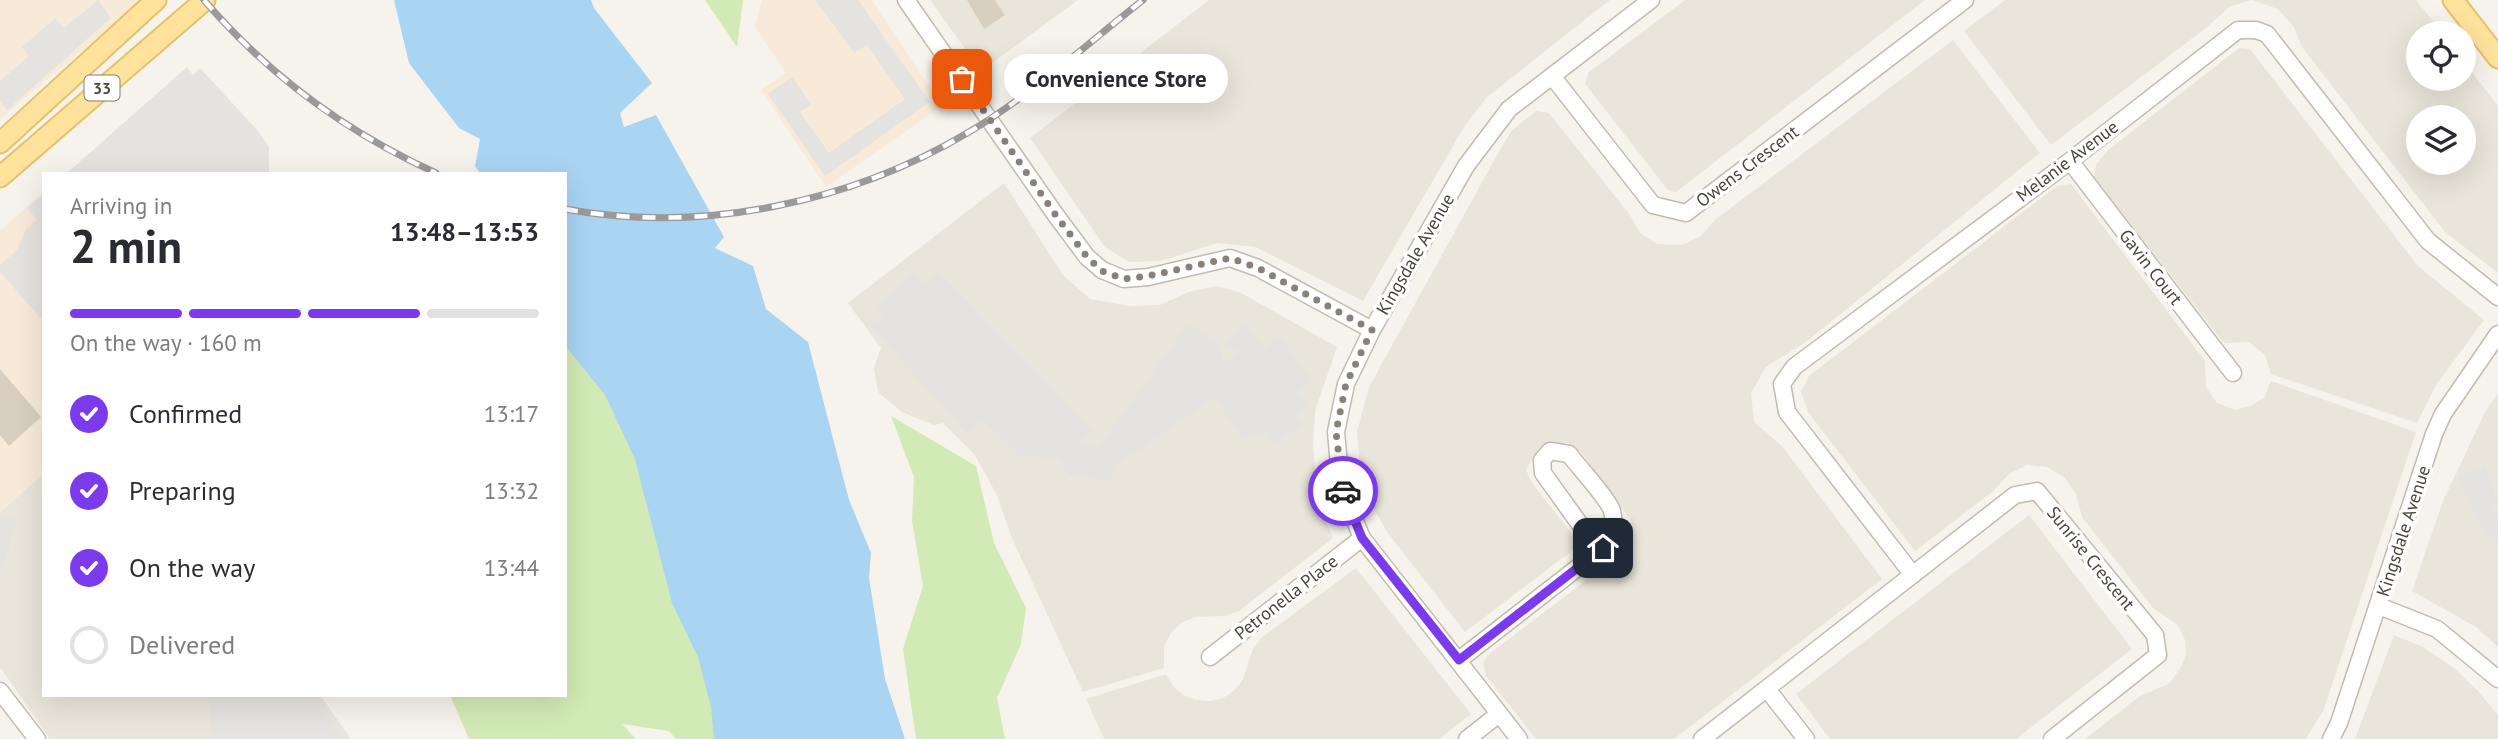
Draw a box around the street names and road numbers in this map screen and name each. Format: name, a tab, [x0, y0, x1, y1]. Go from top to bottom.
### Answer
road number: 33	[84, 76, 119, 100]
street label: Melanie Avenue	[2011, 115, 2123, 207]
street label: Owens Crescent	[1691, 120, 1803, 212]
street label: Kingsdale Avenue	[1371, 189, 1459, 319]
street label: Gavin Court	[2114, 225, 2188, 309]
street label: Kingsdale Avenue	[2371, 463, 2435, 599]
street label: Sunrise Crescent	[2042, 501, 2140, 615]
street label: Petronella Place	[1230, 550, 1342, 644]

